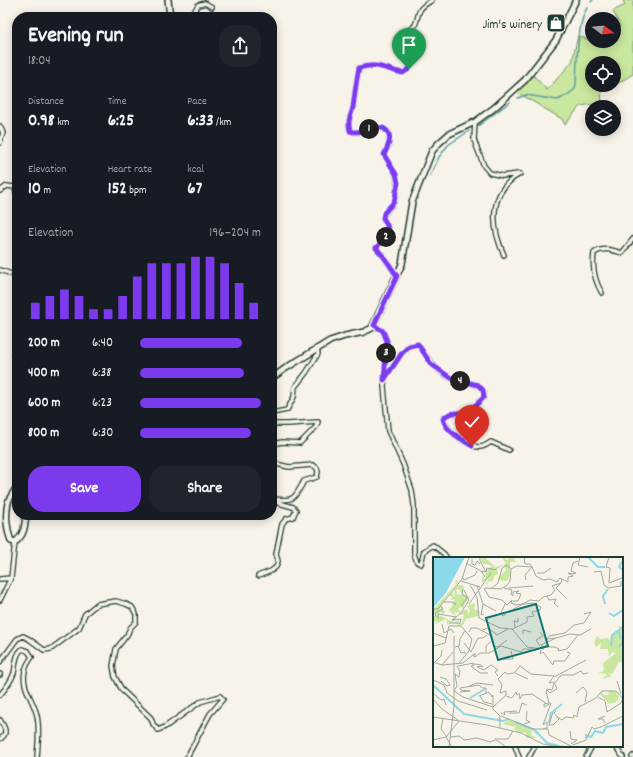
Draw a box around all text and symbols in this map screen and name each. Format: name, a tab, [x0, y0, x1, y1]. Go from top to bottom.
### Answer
shop icon: Jim's winery	[545, 12, 567, 34]
north arrow	[585, 12, 621, 48]
map controls	[585, 12, 621, 136]
place label: Jim's winery	[482, 16, 543, 35]
text: Evening run	[28, 21, 124, 52]
button: share	[219, 25, 261, 67]
pin	[392, 28, 426, 69]
icon: arrive	[398, 34, 420, 56]
text: 18:04	[28, 52, 51, 71]
button: locate	[585, 56, 621, 92]
text: Distance	[28, 94, 64, 110]
text: Time	[108, 94, 126, 110]
text: Pace	[187, 94, 207, 110]
button: layers	[585, 100, 621, 136]
text: 0.98	[28, 110, 55, 134]
text: 6:25	[108, 110, 134, 134]
text: 6:33	[187, 110, 214, 134]
text: km	[55, 115, 69, 131]
text: /km	[214, 115, 231, 131]
pin: 1	[359, 119, 379, 139]
text: 1	[368, 121, 370, 137]
text: Elevation	[28, 162, 66, 178]
text: Heart rate	[108, 162, 152, 178]
text: kcal	[187, 162, 204, 178]
text: 10	[28, 178, 41, 202]
text: 152	[108, 178, 127, 202]
text: 67	[187, 178, 202, 202]
text: m	[41, 183, 51, 199]
text: bpm	[127, 183, 147, 199]
text: Elevation	[28, 224, 73, 243]
text: 196–204 m	[209, 224, 261, 243]
pin: 2	[376, 227, 396, 247]
text: 2	[384, 229, 388, 245]
text: 200 m	[28, 334, 60, 353]
text: 6:40	[92, 334, 113, 353]
pin: 3	[376, 343, 396, 363]
text: 3	[384, 345, 388, 361]
text: 400 m	[28, 364, 59, 383]
text: 6:38	[92, 364, 112, 383]
pin: 4	[450, 371, 470, 391]
text: 4	[458, 373, 462, 389]
text: 600 m	[28, 394, 60, 413]
text: 6:23	[92, 394, 112, 413]
pin	[455, 405, 489, 446]
icon: check	[461, 411, 483, 433]
text: 800 m	[28, 424, 59, 443]
text: 6:30	[92, 424, 113, 443]
button: Save	[28, 466, 141, 512]
button: Share	[149, 466, 261, 512]
inset map	[433, 557, 623, 747]

